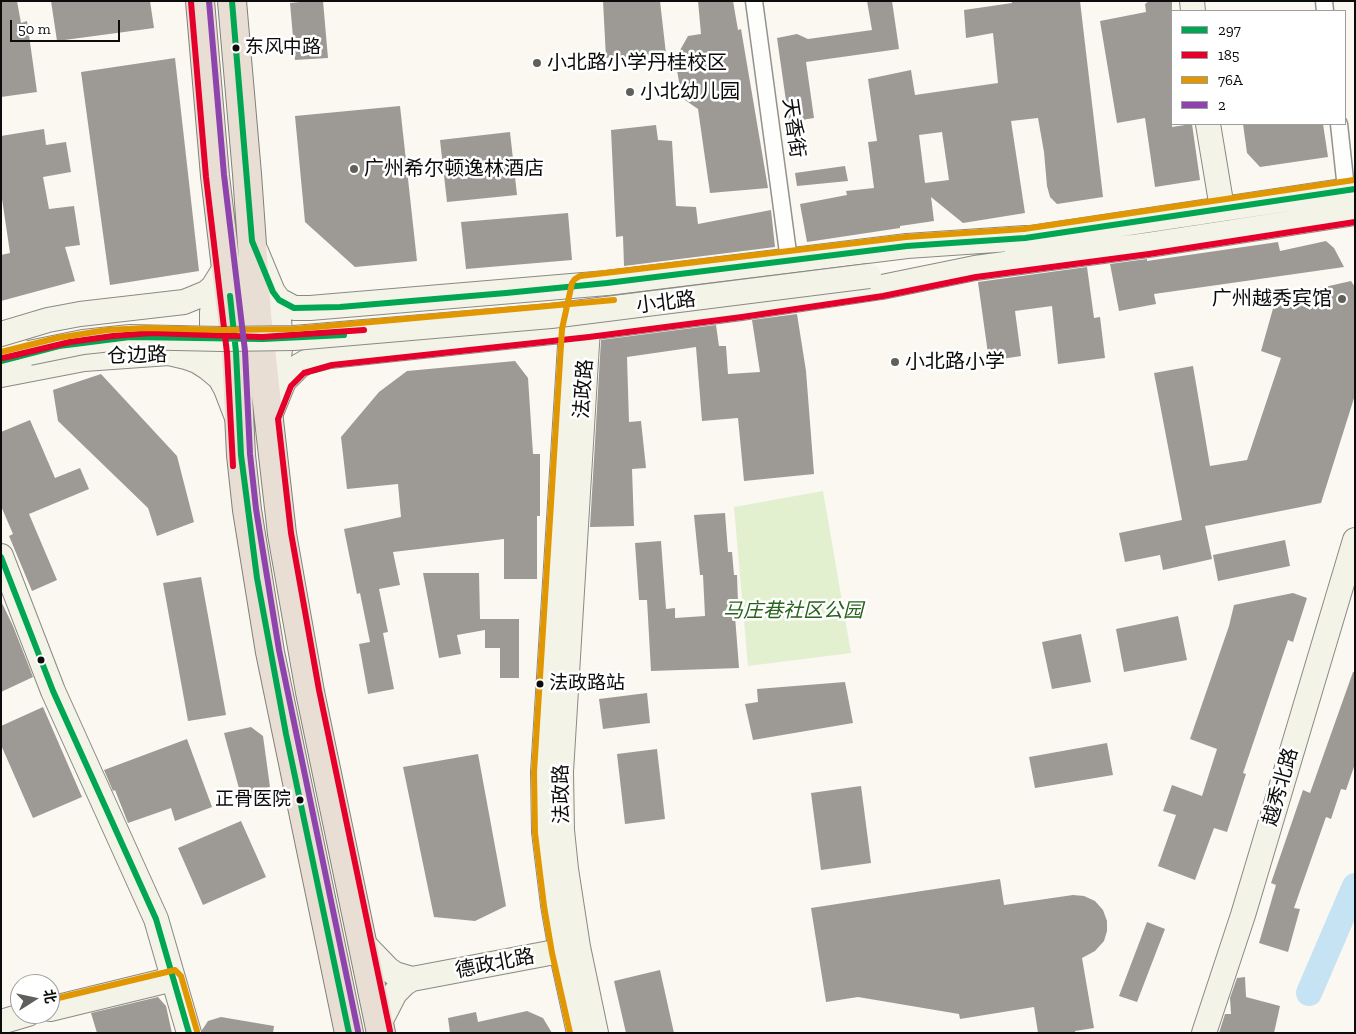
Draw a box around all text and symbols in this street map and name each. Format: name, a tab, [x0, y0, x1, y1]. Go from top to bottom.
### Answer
scale bar	[12, 10, 122, 42]
legend	[1171, 10, 1346, 125]
text: 50 m	[18, 20, 51, 38]
text: 297	[1218, 21, 1241, 39]
place label: 东风中路	[245, 37, 321, 59]
marker: 东风中路	[231, 43, 241, 53]
text: 185	[1218, 46, 1240, 64]
place label: 小北路小学丹桂校区	[547, 51, 727, 75]
marker: 小北路小学丹桂校区	[531, 57, 543, 69]
text: 76A	[1218, 71, 1243, 89]
place label: 小北幼儿园	[640, 80, 740, 104]
marker: 小北幼儿园	[624, 86, 636, 98]
text: 2	[1218, 96, 1226, 114]
street label: 天香街	[777, 97, 809, 159]
place label: 广州希尔顿逸林酒店	[364, 157, 544, 181]
marker: 广州希尔顿逸林酒店	[348, 163, 360, 175]
street label: 小北路	[635, 287, 697, 319]
place label: 广州越秀宾馆	[1212, 287, 1332, 311]
marker: 广州越秀宾馆	[1336, 293, 1348, 305]
street label: 仓边路	[107, 343, 167, 369]
place label: 小北路小学	[905, 350, 1005, 374]
marker: 小北路小学	[889, 356, 901, 368]
street label: 法政路	[570, 358, 598, 420]
park label: 马庄巷社区公园	[723, 599, 863, 623]
unlabelled marker	[36, 655, 46, 665]
place label: 法政路站	[549, 673, 625, 695]
marker: 法政路站	[535, 679, 545, 689]
street label: 越秀北路	[1258, 745, 1304, 829]
street label: 法政路	[549, 764, 575, 824]
place label: 正骨医院	[215, 789, 291, 811]
marker: 正骨医院	[295, 795, 305, 805]
street label: 德政北路	[453, 945, 537, 983]
north arrow	[10, 974, 60, 1024]
text: 北	[40, 988, 59, 1005]

